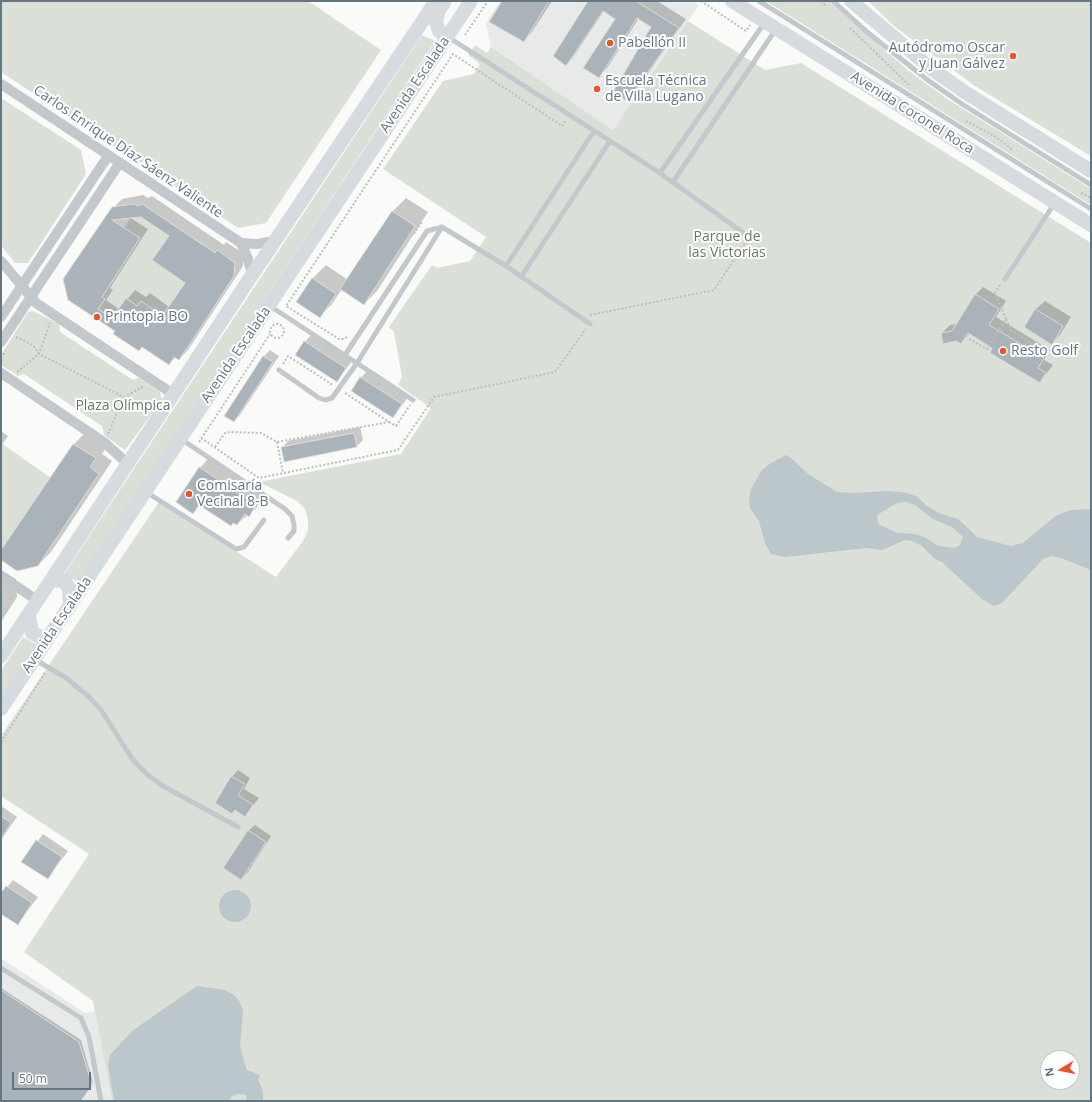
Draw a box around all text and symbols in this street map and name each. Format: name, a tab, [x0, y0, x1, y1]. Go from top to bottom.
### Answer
street label: Avenida Escalada	[377, 34, 453, 136]
place label: Pabellón II	[618, 35, 686, 51]
marker: Pabellón II	[605, 38, 615, 48]
place label: Autódromo Oscar y Juan Gálvez	[889, 40, 1005, 72]
marker: Autódromo Oscar y Juan Gálvez	[1008, 51, 1018, 61]
street label: Avenida Coronel Roca	[847, 68, 977, 158]
place label: Escuela Técnica de Villa Lugano	[605, 73, 706, 106]
street label: Carlos Enrique Díaz Sáenz Valiente	[30, 82, 226, 222]
marker: Escuela Técnica de Villa Lugano	[592, 84, 602, 94]
park label: Parque de las Victorias	[688, 229, 766, 262]
street label: Avenida Escalada	[198, 304, 274, 406]
place label: Printopia BO	[105, 309, 188, 325]
marker: Printopia BO	[92, 312, 102, 322]
place label: Resto Golf	[1011, 343, 1078, 359]
marker: Resto Golf	[998, 346, 1008, 356]
park label: Plaza Olímpica	[75, 398, 171, 414]
place label: Comisaría Vecinal 8-B	[197, 478, 269, 510]
marker: Comisaría Vecinal 8-B	[184, 489, 194, 499]
street label: Avenida Escalada	[19, 574, 95, 676]
north arrow	[1040, 1050, 1080, 1090]
scale bar	[14, 1064, 93, 1090]
text: N	[1041, 1066, 1057, 1078]
text: 50 m	[19, 1070, 47, 1087]

